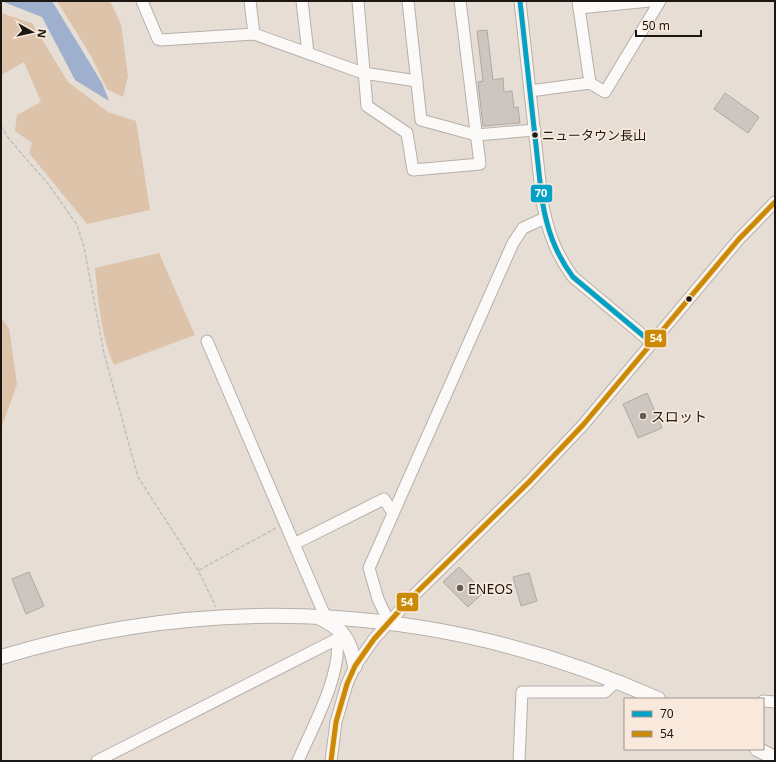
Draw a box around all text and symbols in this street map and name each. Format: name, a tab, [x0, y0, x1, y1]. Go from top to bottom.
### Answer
north arrow	[12, 12, 52, 52]
scale bar	[636, 12, 701, 38]
text: 50 m	[642, 17, 670, 34]
text: N	[34, 28, 50, 39]
place label: ニュータウン長山	[542, 126, 646, 144]
marker: ニュータウン長山	[530, 130, 540, 140]
line badge: 70	[530, 184, 553, 203]
text: 70	[535, 185, 547, 200]
unlabelled marker	[684, 294, 694, 304]
line badge: 54	[644, 329, 667, 348]
text: 54	[650, 330, 663, 345]
place label: スロット	[651, 407, 707, 426]
marker: スロット	[638, 411, 648, 421]
place label: ENEOS	[468, 579, 513, 598]
marker: ENEOS	[455, 583, 465, 593]
line badge: 54	[396, 592, 419, 612]
text: 54	[401, 594, 414, 609]
legend	[624, 698, 764, 750]
text: 70	[660, 705, 674, 722]
text: 54	[660, 725, 674, 742]

